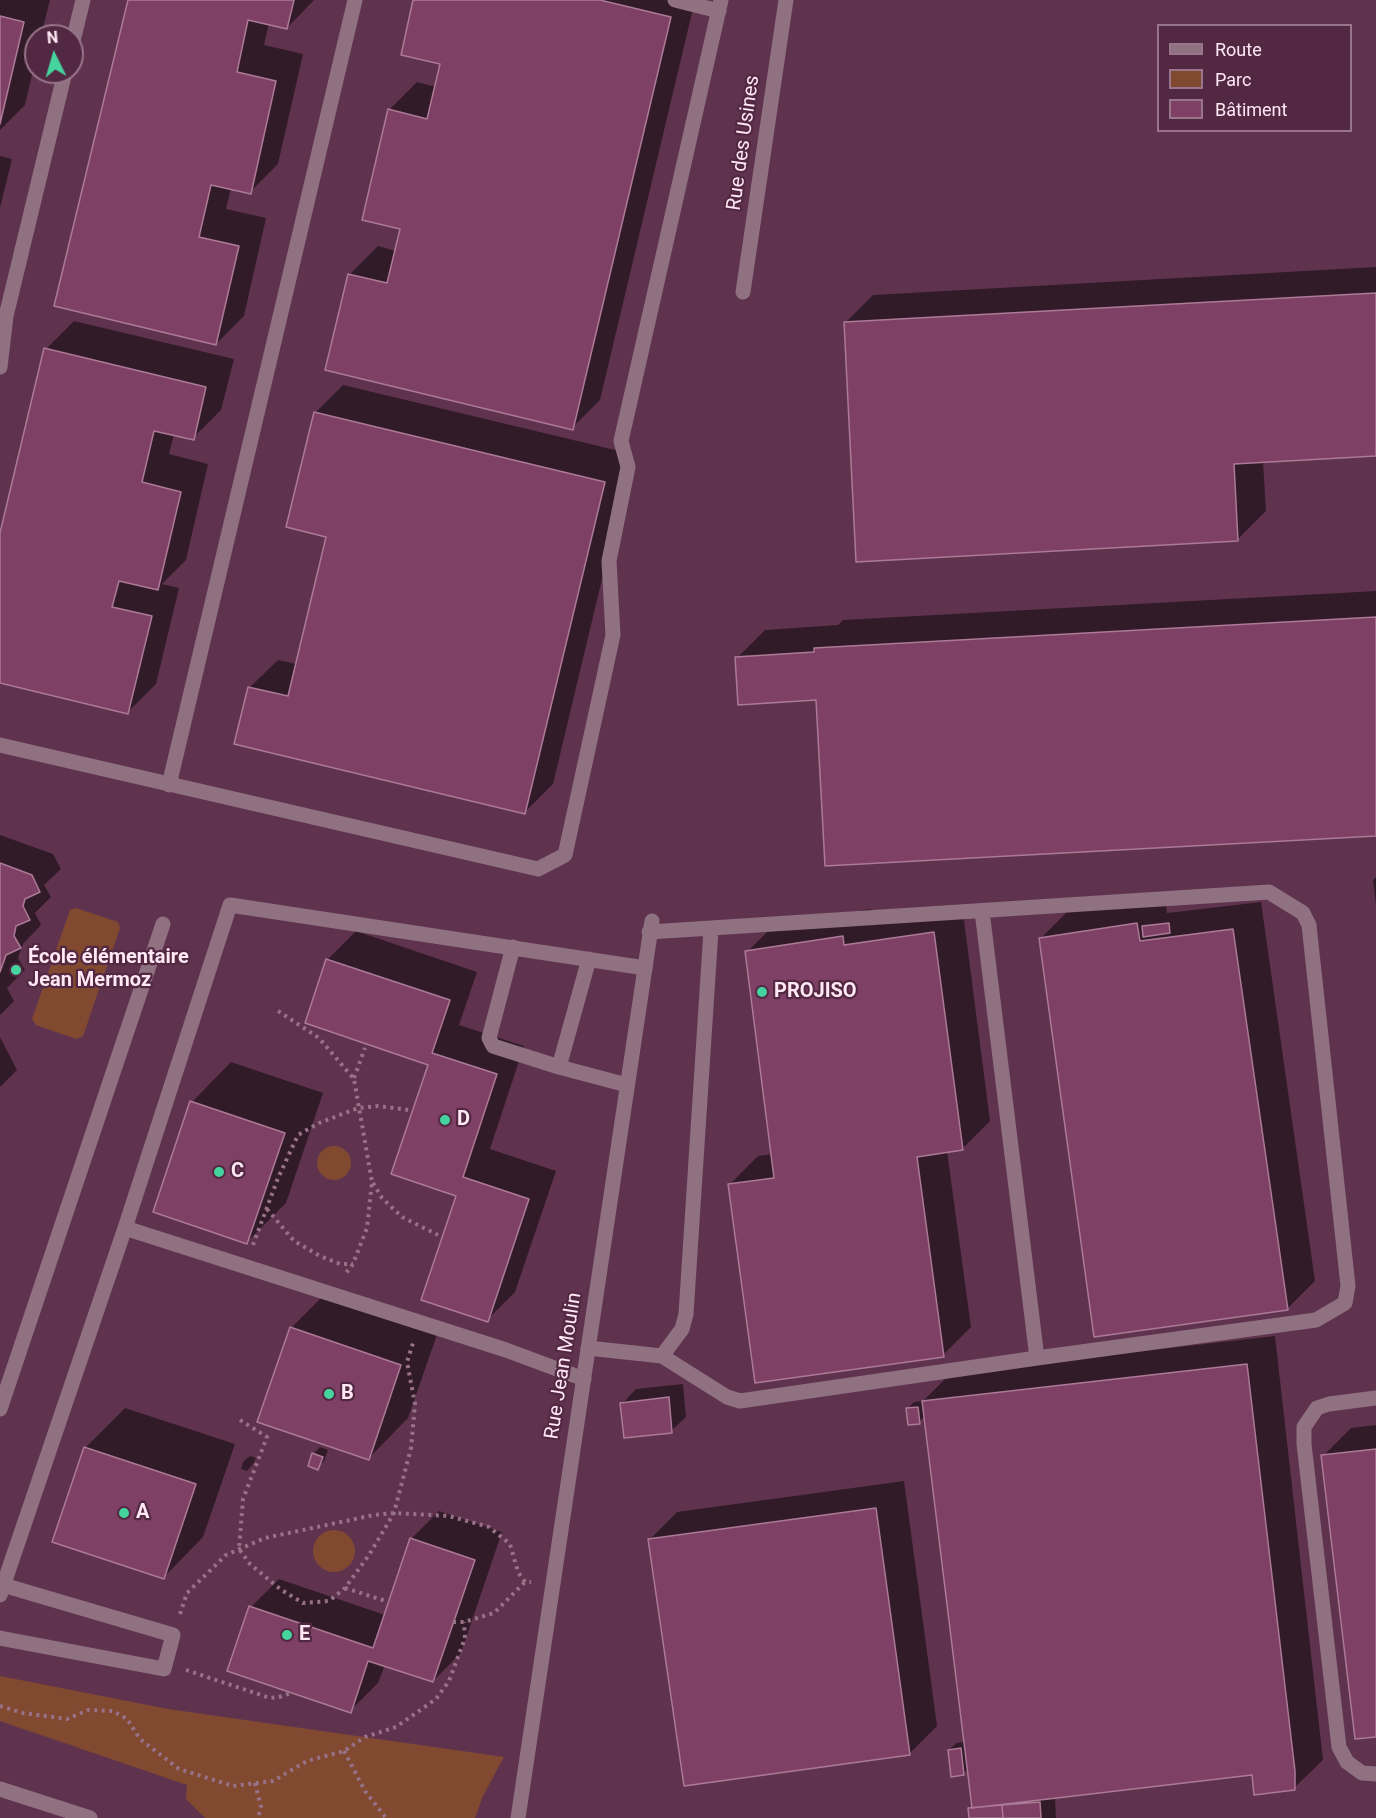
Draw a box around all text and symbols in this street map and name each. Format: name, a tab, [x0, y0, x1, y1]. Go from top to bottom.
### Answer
north arrow	[24, 24, 84, 84]
legend	[1157, 24, 1352, 132]
text: N	[46, 28, 59, 48]
text: Route	[1215, 39, 1262, 60]
text: Parc	[1215, 69, 1251, 90]
street label: Rue des Usines	[723, 74, 765, 212]
text: Bâtiment	[1215, 99, 1287, 120]
place label: École élémentaire Jean Mermoz	[28, 946, 189, 993]
marker: École élémentaire Jean Mermoz	[9, 963, 23, 977]
place label: PROJISO	[774, 980, 857, 1004]
marker: PROJISO	[755, 985, 769, 999]
place label: D	[457, 1108, 470, 1132]
marker: D	[438, 1113, 452, 1127]
place label: C	[231, 1160, 244, 1184]
marker: C	[212, 1165, 226, 1179]
street label: Rue Jean Moulin	[541, 1291, 587, 1441]
place label: B	[341, 1382, 354, 1406]
marker: B	[322, 1387, 336, 1401]
place label: A	[136, 1501, 149, 1525]
marker: A	[117, 1506, 131, 1520]
place label: E	[299, 1623, 310, 1647]
marker: E	[280, 1628, 294, 1642]

